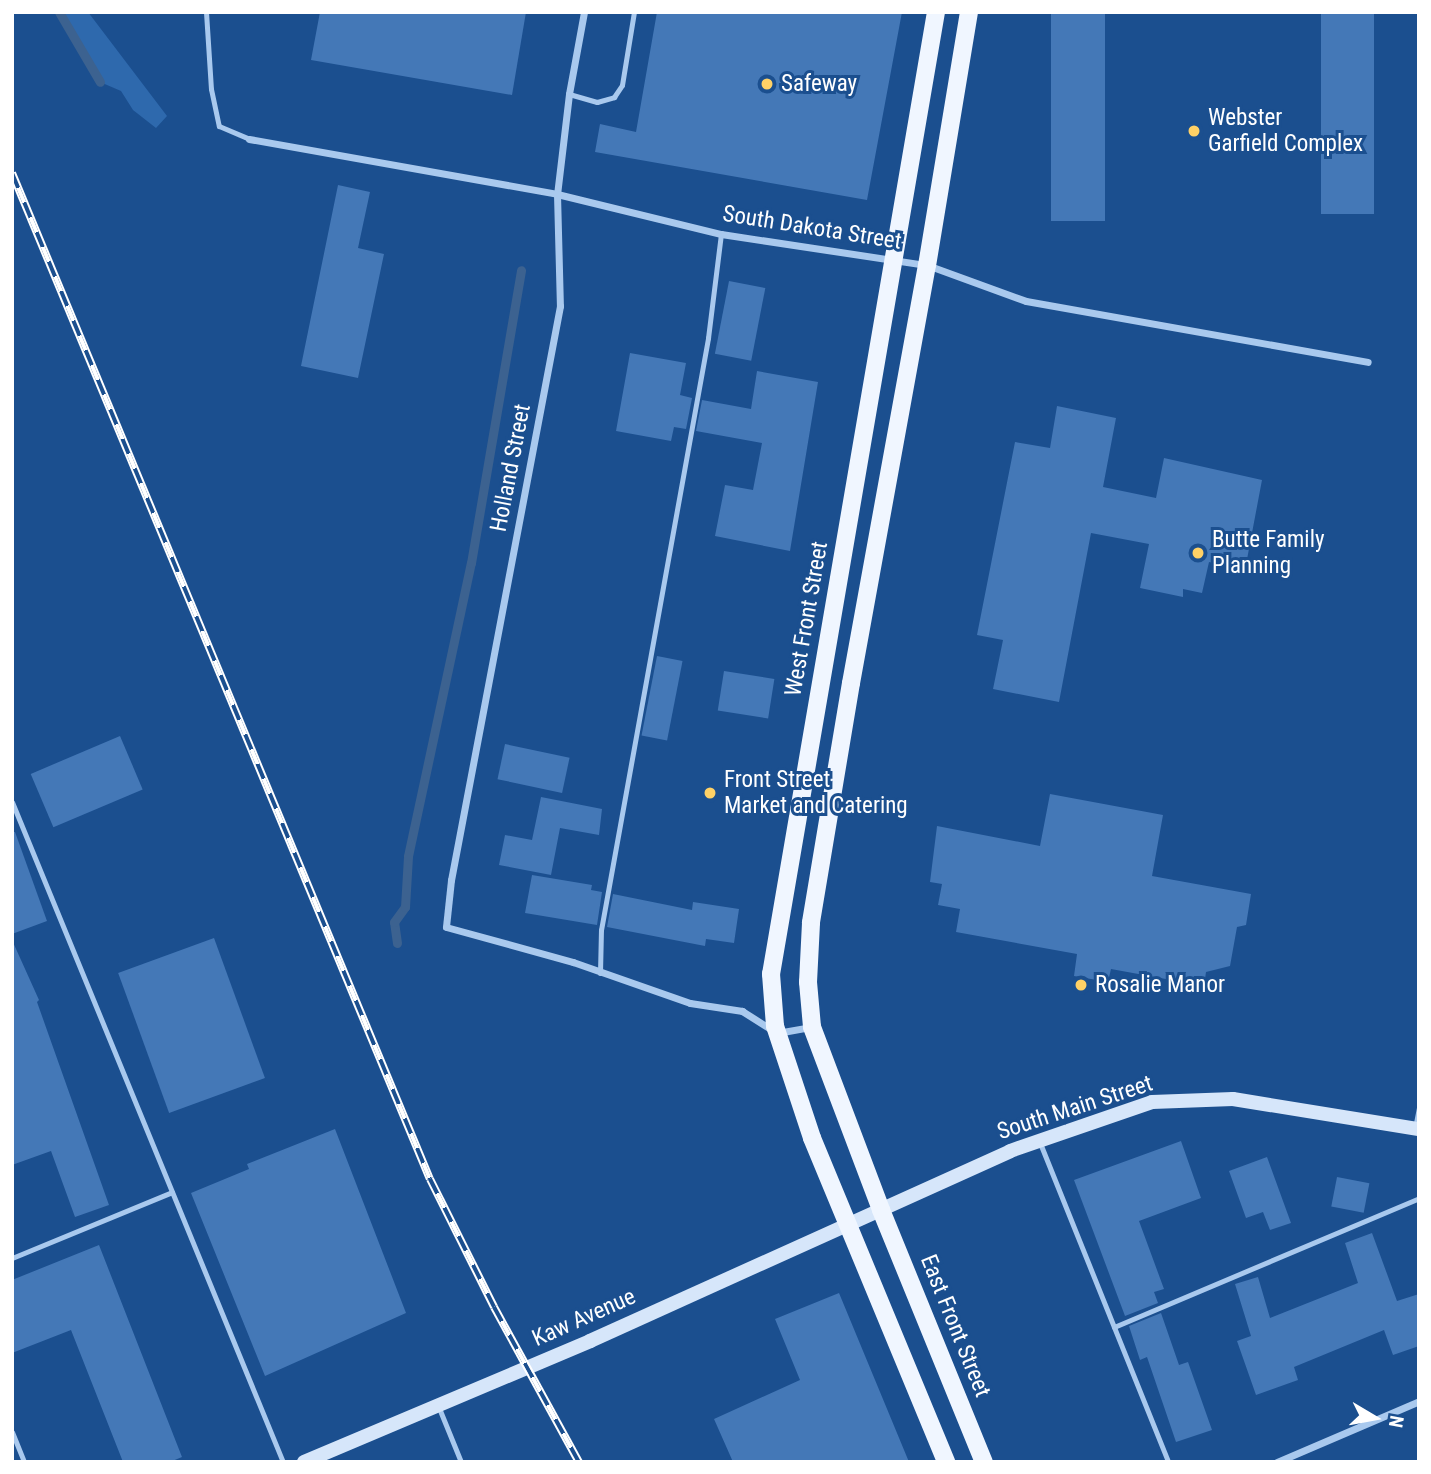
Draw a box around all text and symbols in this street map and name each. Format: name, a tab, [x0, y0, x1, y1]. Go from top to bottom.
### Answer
place label: Safeway	[781, 70, 857, 98]
marker: Safeway	[759, 76, 775, 92]
place label: Webster Garfield Complex	[1208, 104, 1363, 158]
marker: Webster Garfield Complex	[1186, 123, 1202, 139]
street label: South Dakota Street	[721, 200, 903, 256]
street label: Holland Street	[485, 402, 537, 534]
place label: Butte Family Planning	[1212, 526, 1324, 580]
street label: West Front Street	[780, 539, 834, 699]
marker: Butte Family Planning	[1190, 545, 1206, 561]
place label: Front Street Market and Catering	[724, 766, 908, 820]
marker: Front Street Market and Catering	[702, 785, 718, 801]
place label: Rosalie Manor	[1095, 971, 1225, 999]
marker: Rosalie Manor	[1073, 977, 1089, 993]
street label: South Main Street	[994, 1070, 1156, 1146]
street label: East Front Street	[914, 1251, 996, 1401]
street label: Kaw Avenue	[528, 1283, 640, 1353]
north arrow	[1340, 1383, 1410, 1453]
text: N	[1384, 1414, 1409, 1429]

